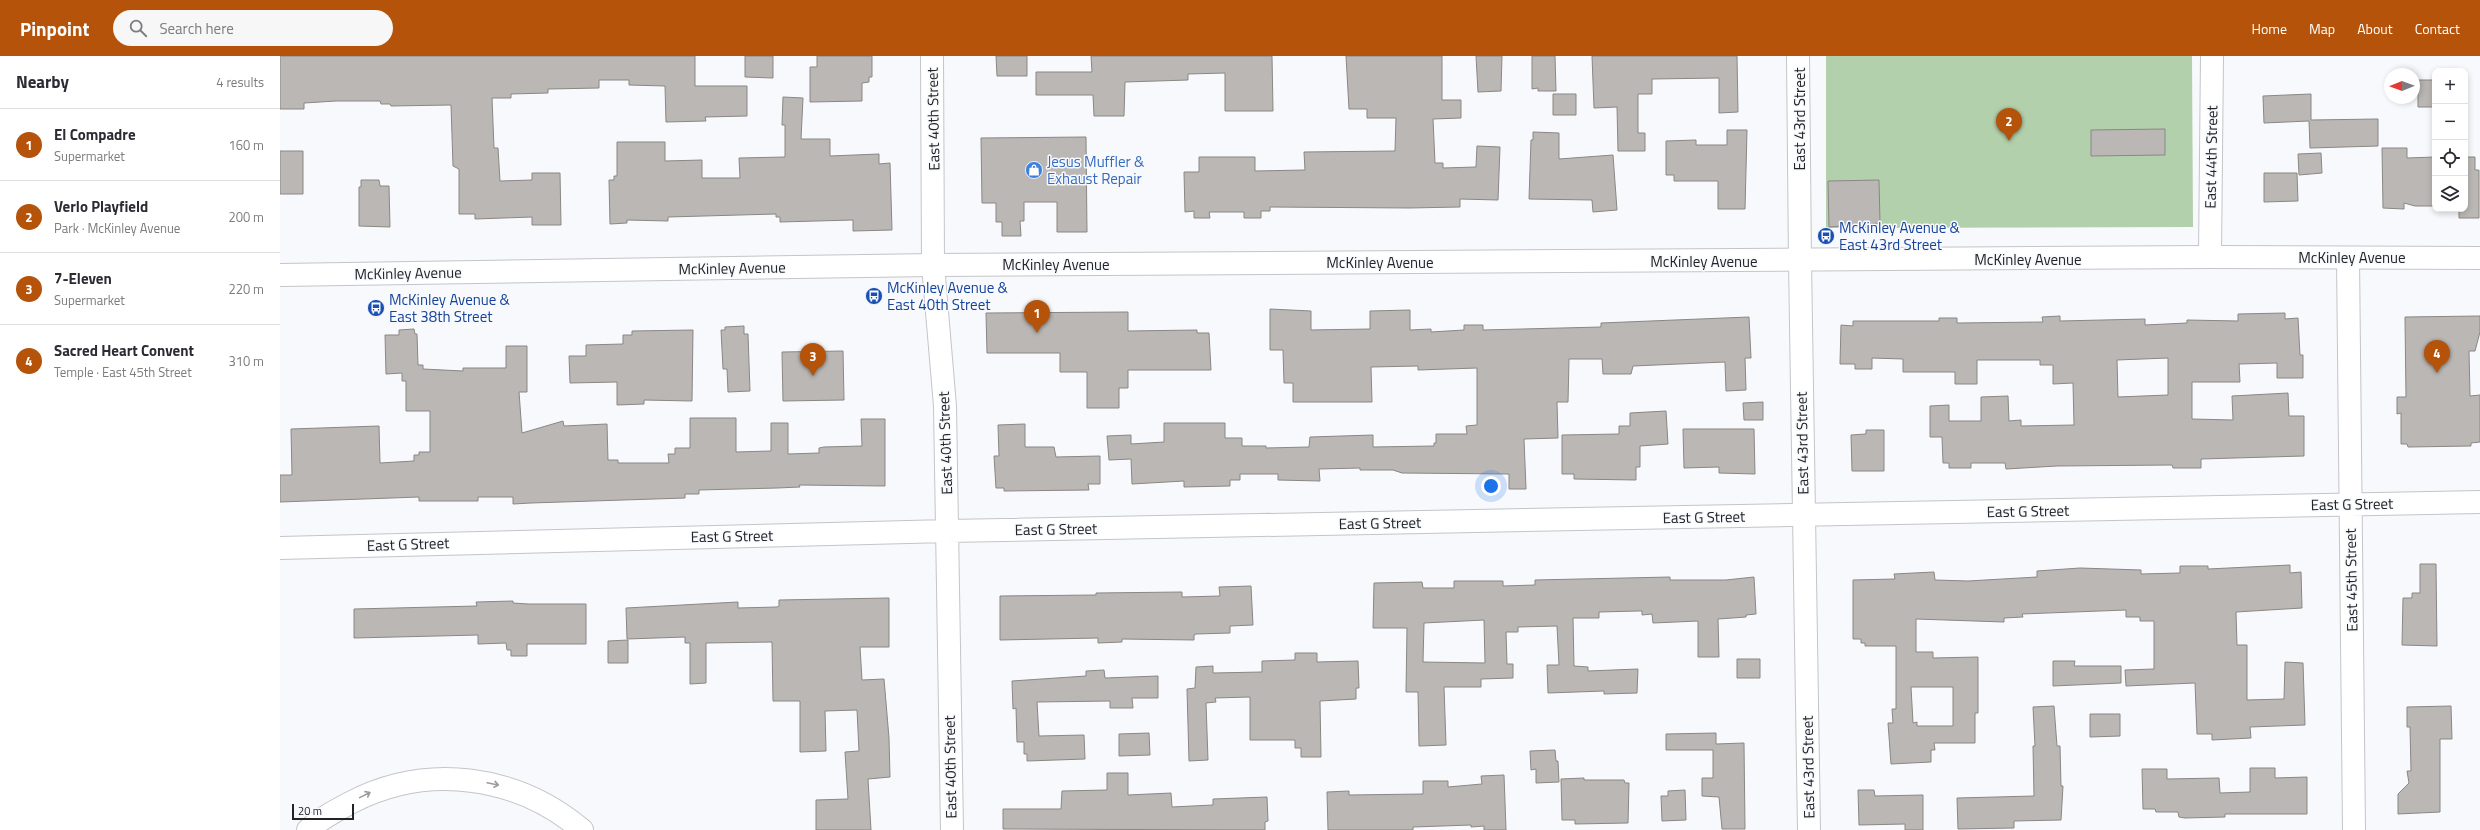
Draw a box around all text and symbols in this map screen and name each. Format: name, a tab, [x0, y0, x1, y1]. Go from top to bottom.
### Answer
search box	[113, 10, 393, 46]
text: Pinpoint	[20, 14, 89, 43]
icon: search	[127, 17, 149, 39]
text: Search here	[159, 17, 234, 40]
text: Home	[2252, 18, 2287, 39]
text: Map	[2309, 18, 2335, 39]
text: About	[2357, 18, 2393, 39]
text: Contact	[2415, 18, 2460, 39]
street label: East 40th Street	[921, 66, 945, 171]
street label: East 43rd Street	[1788, 67, 1811, 171]
north arrow	[2384, 68, 2420, 104]
map controls	[2432, 68, 2468, 212]
button: +	[2432, 68, 2468, 104]
text: Nearby	[16, 69, 69, 95]
text: 4 results	[216, 72, 264, 92]
street label: East 44th Street	[2199, 104, 2223, 209]
button: −	[2432, 104, 2468, 140]
pin: 2	[1996, 108, 2022, 141]
text: El Compadre	[54, 123, 136, 146]
text: 1	[25, 135, 33, 155]
text: 160 m	[228, 135, 264, 155]
button: locate	[2432, 140, 2468, 176]
text: Supermarket	[54, 146, 125, 166]
place label: Jesus Muffler & Exhaust Repair	[1047, 150, 1145, 190]
shop icon: Jesus Muffler & Exhaust Repair	[1024, 160, 1044, 180]
button: layers	[2432, 176, 2468, 212]
text: Verlo Playfield	[54, 195, 148, 218]
text: 2	[25, 207, 33, 227]
text: 200 m	[228, 207, 264, 227]
place label: McKinley Avenue & East 43rd Street	[1839, 216, 1961, 256]
text: Park · McKinley Avenue	[54, 218, 180, 238]
bus stop icon: McKinley Avenue & East 43rd Street	[1816, 226, 1836, 246]
street label: McKinley Avenue	[2298, 246, 2406, 269]
street label: McKinley Avenue	[1974, 248, 2082, 271]
street label: McKinley Avenue	[1650, 250, 1758, 273]
street label: McKinley Avenue	[1326, 251, 1434, 274]
street label: McKinley Avenue	[1002, 253, 1110, 276]
street label: McKinley Avenue	[678, 256, 786, 280]
street label: McKinley Avenue	[354, 261, 462, 285]
text: 7-Eleven	[54, 267, 112, 290]
place label: McKinley Avenue & East 40th Street	[887, 276, 1009, 316]
text: 3	[25, 279, 33, 299]
text: 220 m	[228, 279, 264, 299]
bus stop icon: McKinley Avenue & East 40th Street	[864, 286, 884, 306]
place label: McKinley Avenue & East 38th Street	[389, 288, 511, 328]
text: Supermarket	[54, 290, 125, 310]
bus stop icon: McKinley Avenue & East 38th Street	[366, 298, 386, 318]
pin: 1	[1024, 300, 1050, 333]
text: Sacred Heart Convent	[54, 339, 194, 362]
pin: 4	[2424, 340, 2450, 373]
pin: 3	[800, 343, 826, 376]
text: 4	[25, 351, 33, 371]
text: 310 m	[228, 351, 264, 371]
text: Temple · East 45th Street	[54, 362, 192, 382]
street label: East 40th Street	[932, 390, 958, 495]
street label: East 43rd Street	[1790, 391, 1814, 495]
your location	[1481, 476, 1501, 496]
street label: East G Street	[2311, 492, 2394, 516]
street label: East G Street	[1987, 499, 2070, 523]
street label: East G Street	[1663, 505, 1746, 529]
street label: East G Street	[1339, 511, 1422, 535]
street label: East G Street	[1015, 517, 1098, 541]
street label: East G Street	[691, 524, 774, 548]
street label: East 45th Street	[2339, 527, 2363, 632]
street label: East G Street	[366, 531, 450, 557]
street label: East 40th Street	[938, 714, 962, 819]
street label: East 43rd Street	[1796, 715, 1820, 819]
one-way arrow	[486, 780, 499, 788]
one-way arrow	[359, 791, 371, 798]
scale bar	[292, 802, 354, 821]
text: 20 m	[298, 803, 322, 819]

